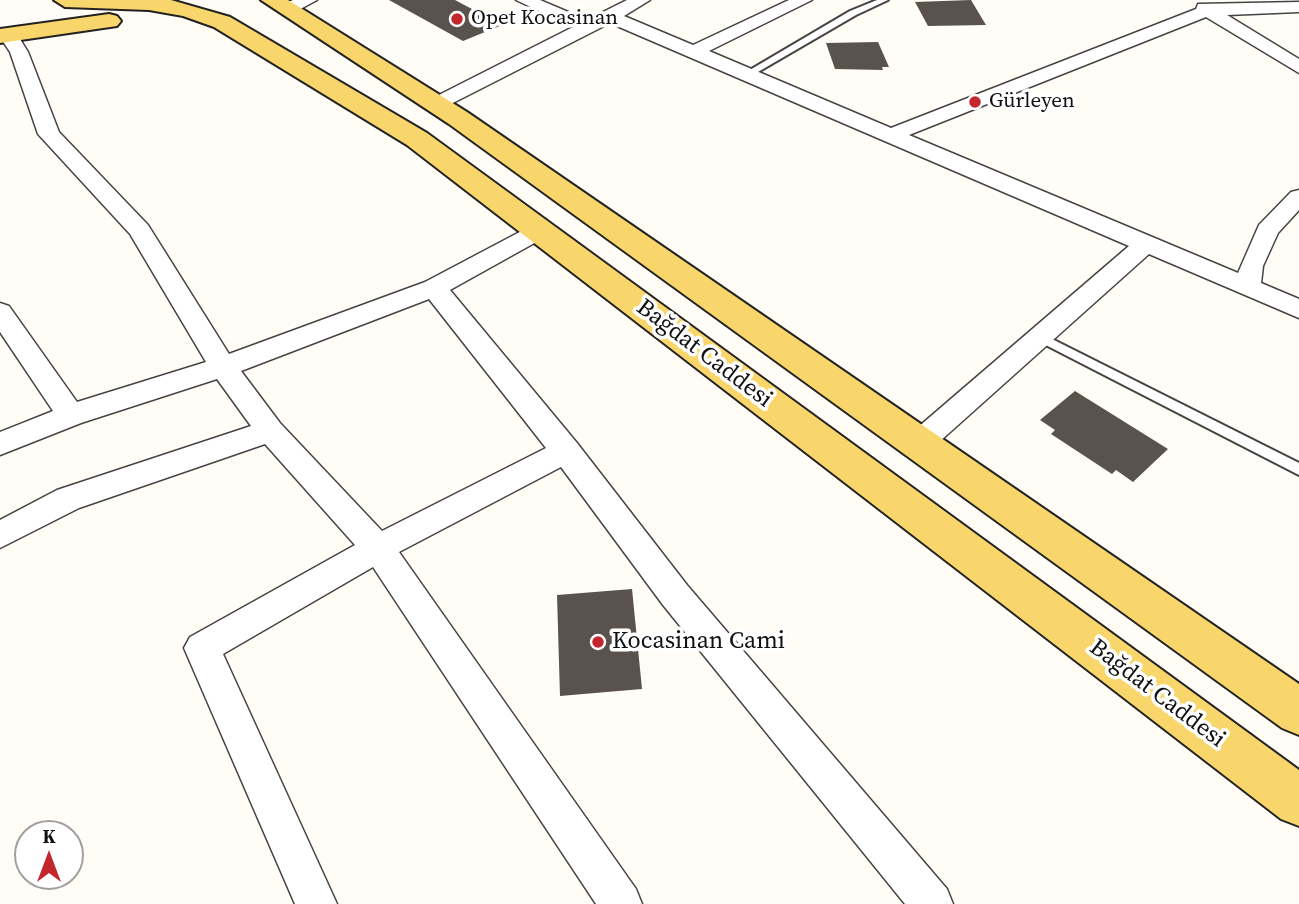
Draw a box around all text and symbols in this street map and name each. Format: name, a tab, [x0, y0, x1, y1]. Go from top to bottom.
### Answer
place label: Opet Kocasinan	[471, 6, 618, 32]
marker: Opet Kocasinan	[449, 11, 465, 27]
place label: Gürleyen	[989, 89, 1075, 115]
marker: Gürleyen	[967, 94, 983, 110]
street label: Bağdat Caddesi	[630, 294, 778, 414]
place label: Kocasinan Cami	[612, 628, 785, 656]
marker: Kocasinan Cami	[590, 634, 606, 650]
street label: Bağdat Caddesi	[1083, 634, 1231, 754]
north arrow	[14, 820, 84, 890]
text: K	[42, 823, 56, 849]

